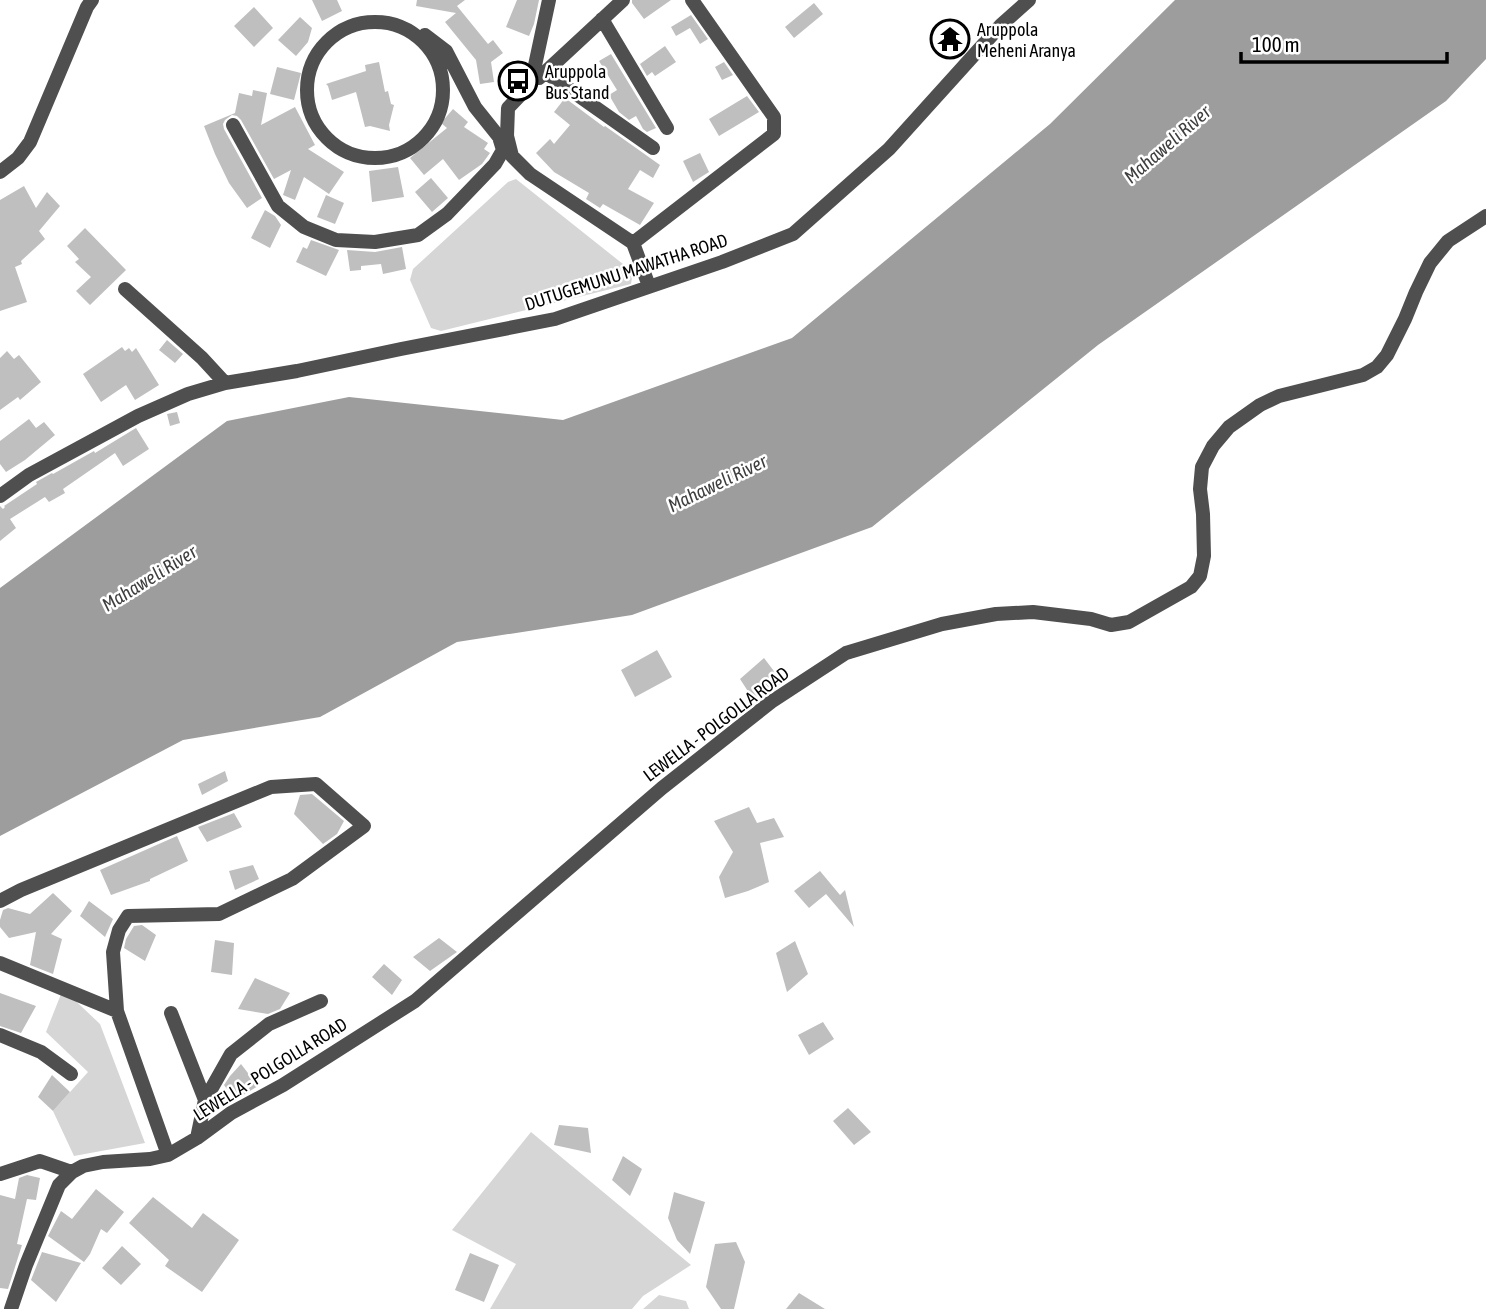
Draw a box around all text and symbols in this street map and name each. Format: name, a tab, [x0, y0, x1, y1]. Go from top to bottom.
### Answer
temple icon: Aruppola Meheni Aranya	[929, 18, 971, 60]
place label: Aruppola Meheni Aranya	[977, 19, 1076, 61]
scale bar	[1241, 21, 1448, 65]
text: 100 m	[1252, 32, 1300, 56]
bus stop icon: Aruppola Bus Stand	[497, 60, 539, 102]
place label: Aruppola Bus Stand	[545, 61, 609, 103]
water label: Mahaweli River	[1119, 100, 1216, 187]
street label: DUTUGEMUNU MAWATHA ROAD	[522, 229, 730, 315]
water label: Mahaweli River	[664, 449, 771, 516]
water label: Mahaweli River	[98, 540, 201, 616]
street label: LEWELLA - POLGOLLA ROAD	[639, 662, 793, 786]
street label: LEWELLA - POLGOLLA ROAD	[189, 1013, 351, 1125]

